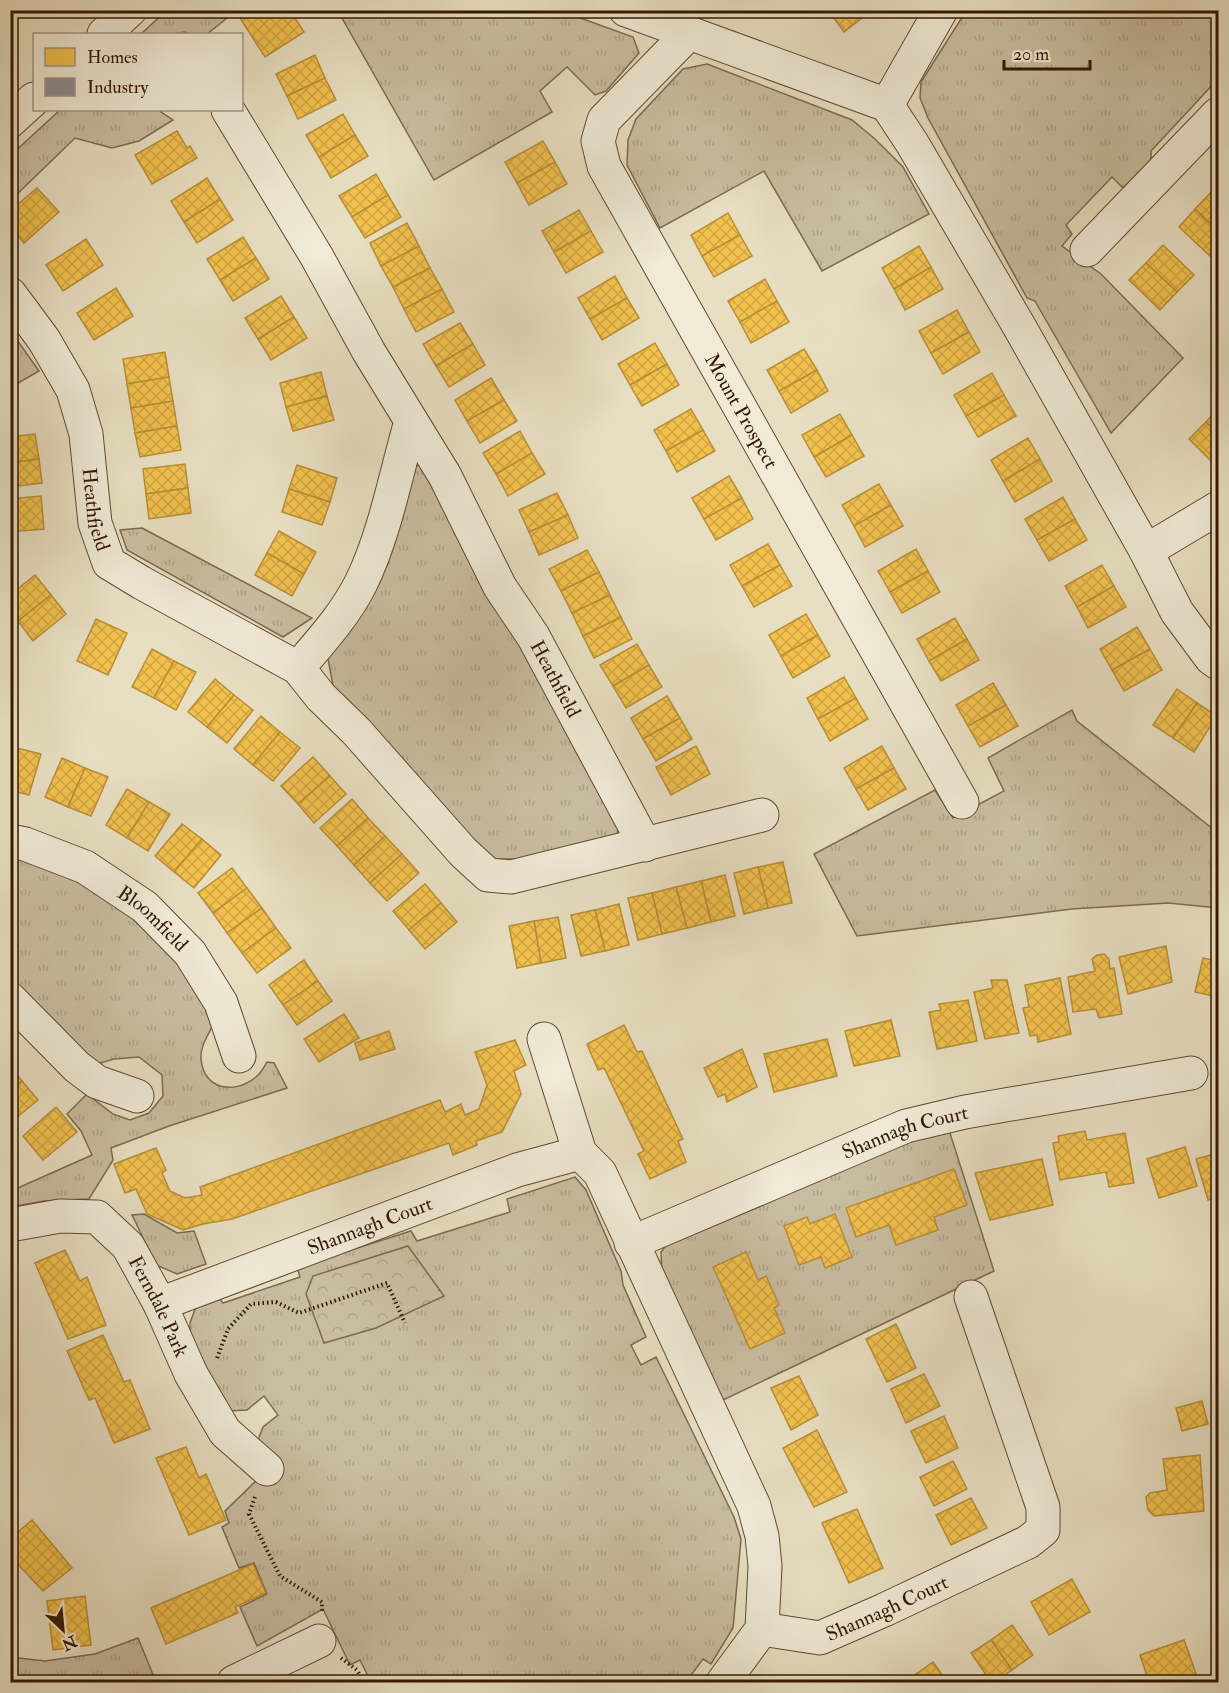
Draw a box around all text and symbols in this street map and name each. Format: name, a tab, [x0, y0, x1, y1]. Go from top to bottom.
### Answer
legend	[33, 33, 243, 111]
scale bar	[1004, 33, 1090, 71]
text: 20 m	[1013, 43, 1049, 66]
text: Homes	[87, 46, 138, 69]
text: Industry	[87, 76, 149, 99]
street label: Mount Prospect	[699, 349, 784, 473]
street label: Heathfield	[77, 467, 116, 554]
street label: Heathfield	[525, 636, 587, 722]
street label: Bloomfield	[113, 880, 194, 957]
street label: Shannagh Court	[838, 1099, 971, 1164]
street label: Shannagh Court	[304, 1190, 436, 1260]
street label: Ferndale Park	[123, 1251, 195, 1361]
street label: Shannagh Court	[822, 1569, 953, 1646]
north arrow	[33, 1600, 93, 1660]
text: N	[58, 1630, 81, 1655]

